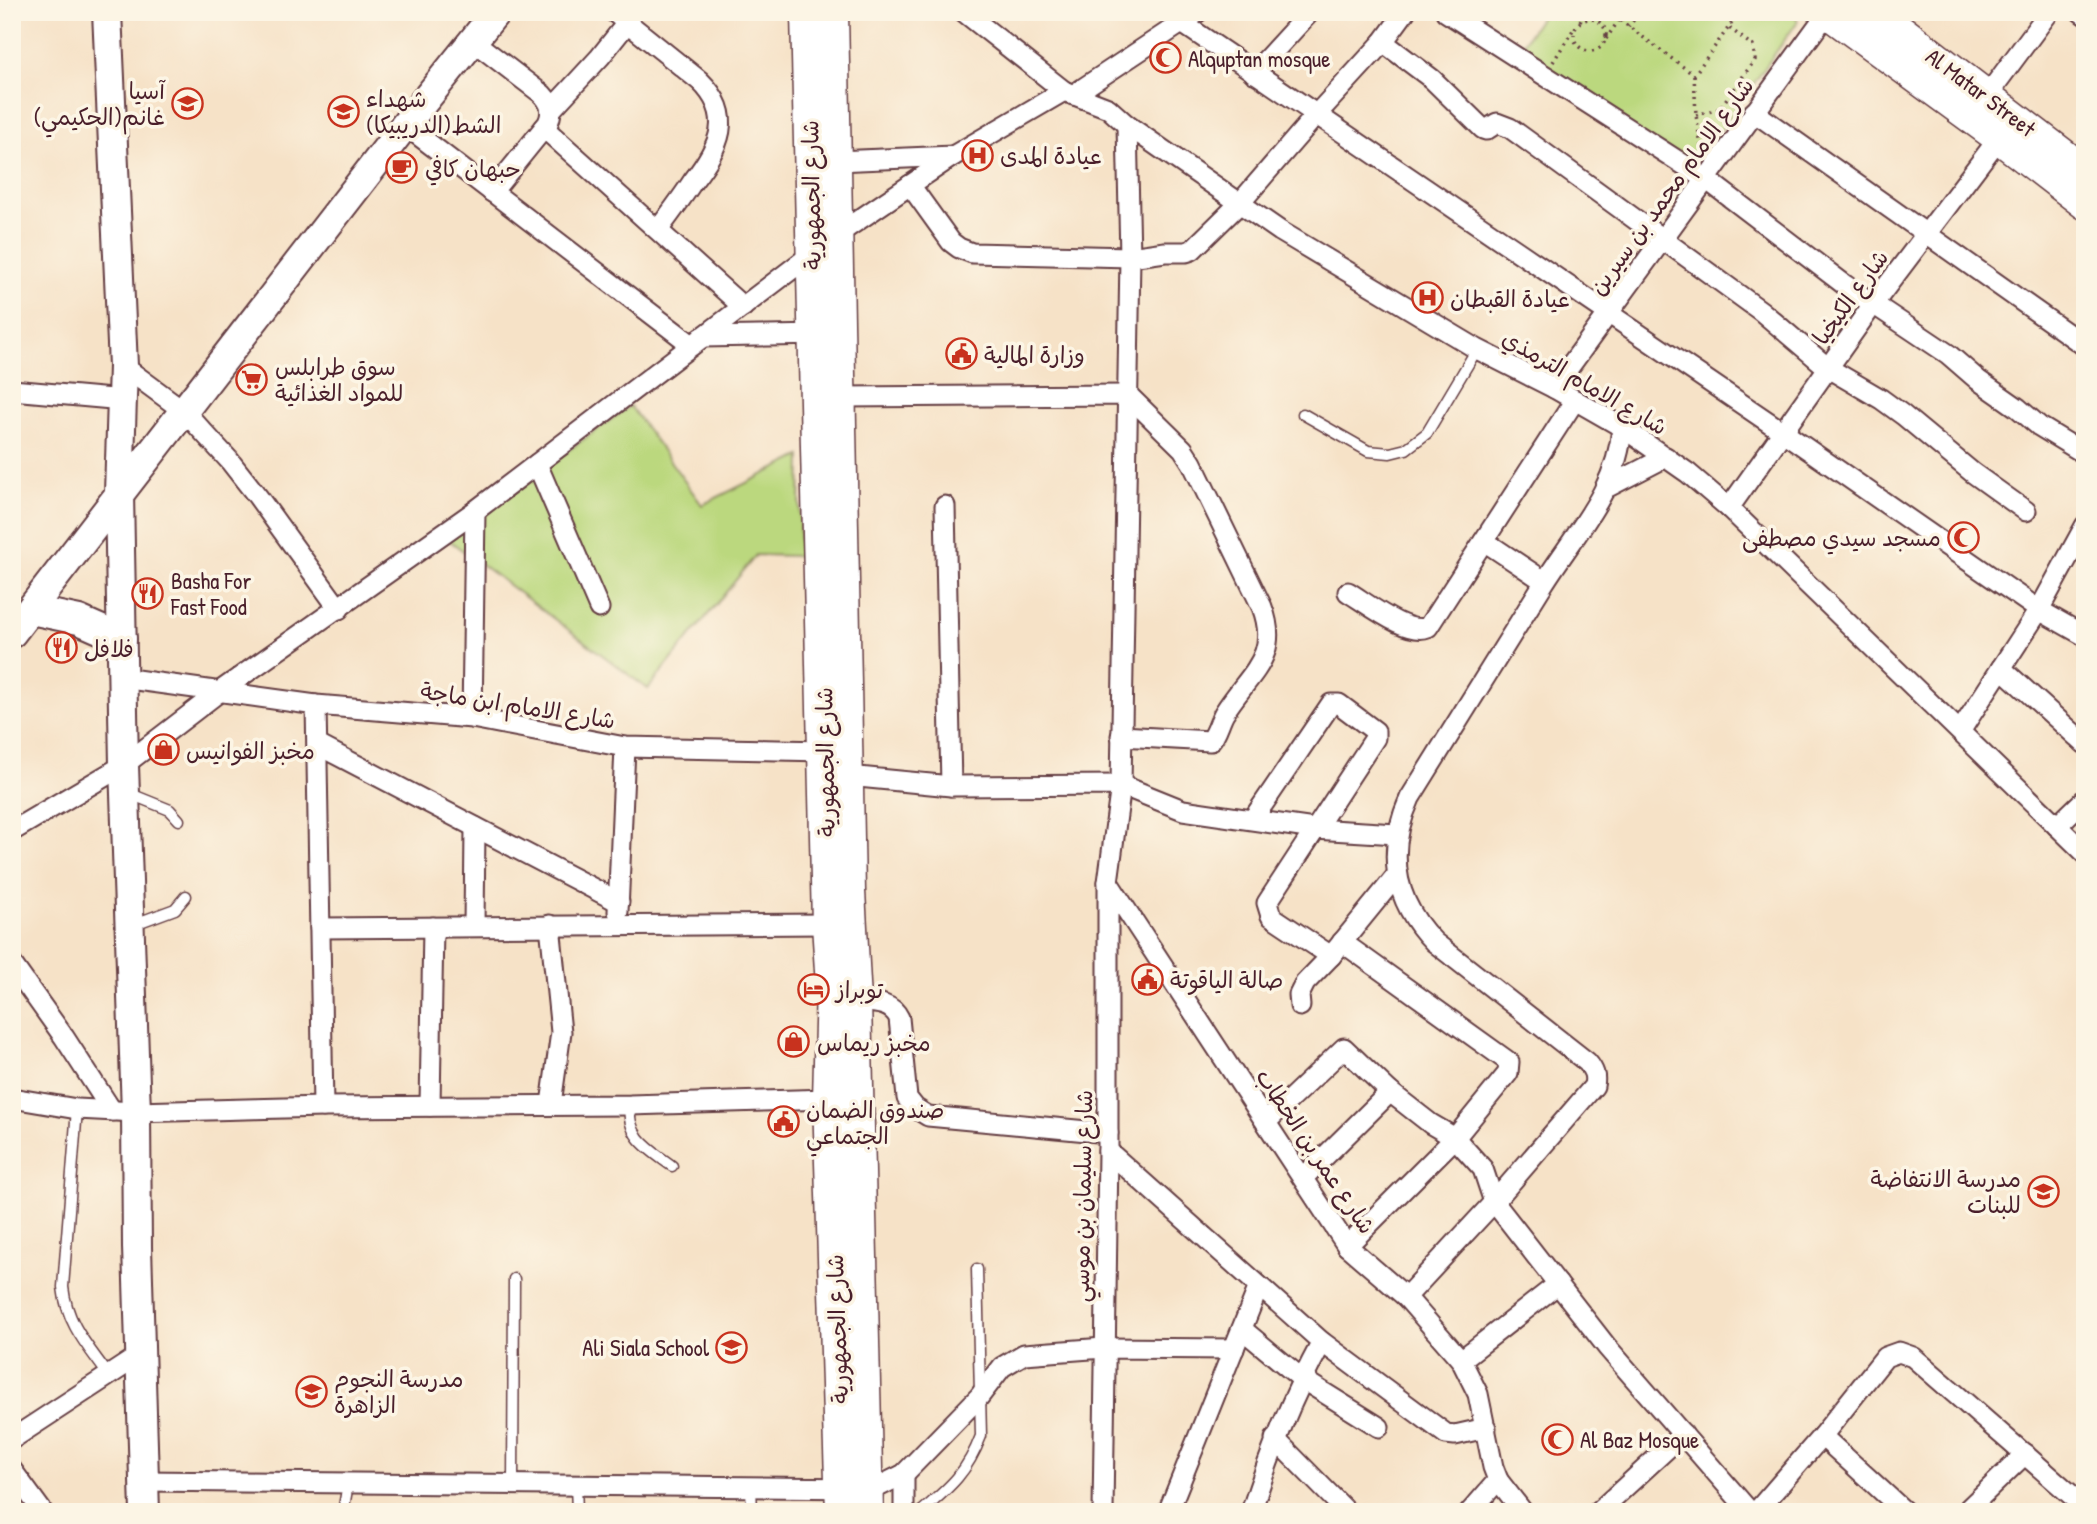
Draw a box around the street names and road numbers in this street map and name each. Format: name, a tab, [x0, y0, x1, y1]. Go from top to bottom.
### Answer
street label: Al Matar Street	[1920, 41, 2043, 144]
street label: شارع الامام محمد بن سيرين	[1582, 71, 1763, 303]
street label: شارع الجمهورية	[794, 120, 829, 270]
street label: شارع الكيخيا	[1805, 243, 1896, 352]
street label: شارع الامام الترمذي	[1495, 322, 1673, 445]
street label: شارع الامام ابن ماجة	[418, 674, 618, 739]
street label: شارع الجمهورية	[808, 687, 843, 837]
street label: شارع عمر بن الخطاب	[1248, 1062, 1383, 1240]
street label: شارع سليمان بن موسي	[1065, 1089, 1105, 1303]
street label: شارع الجمهورية	[819, 1254, 856, 1404]

